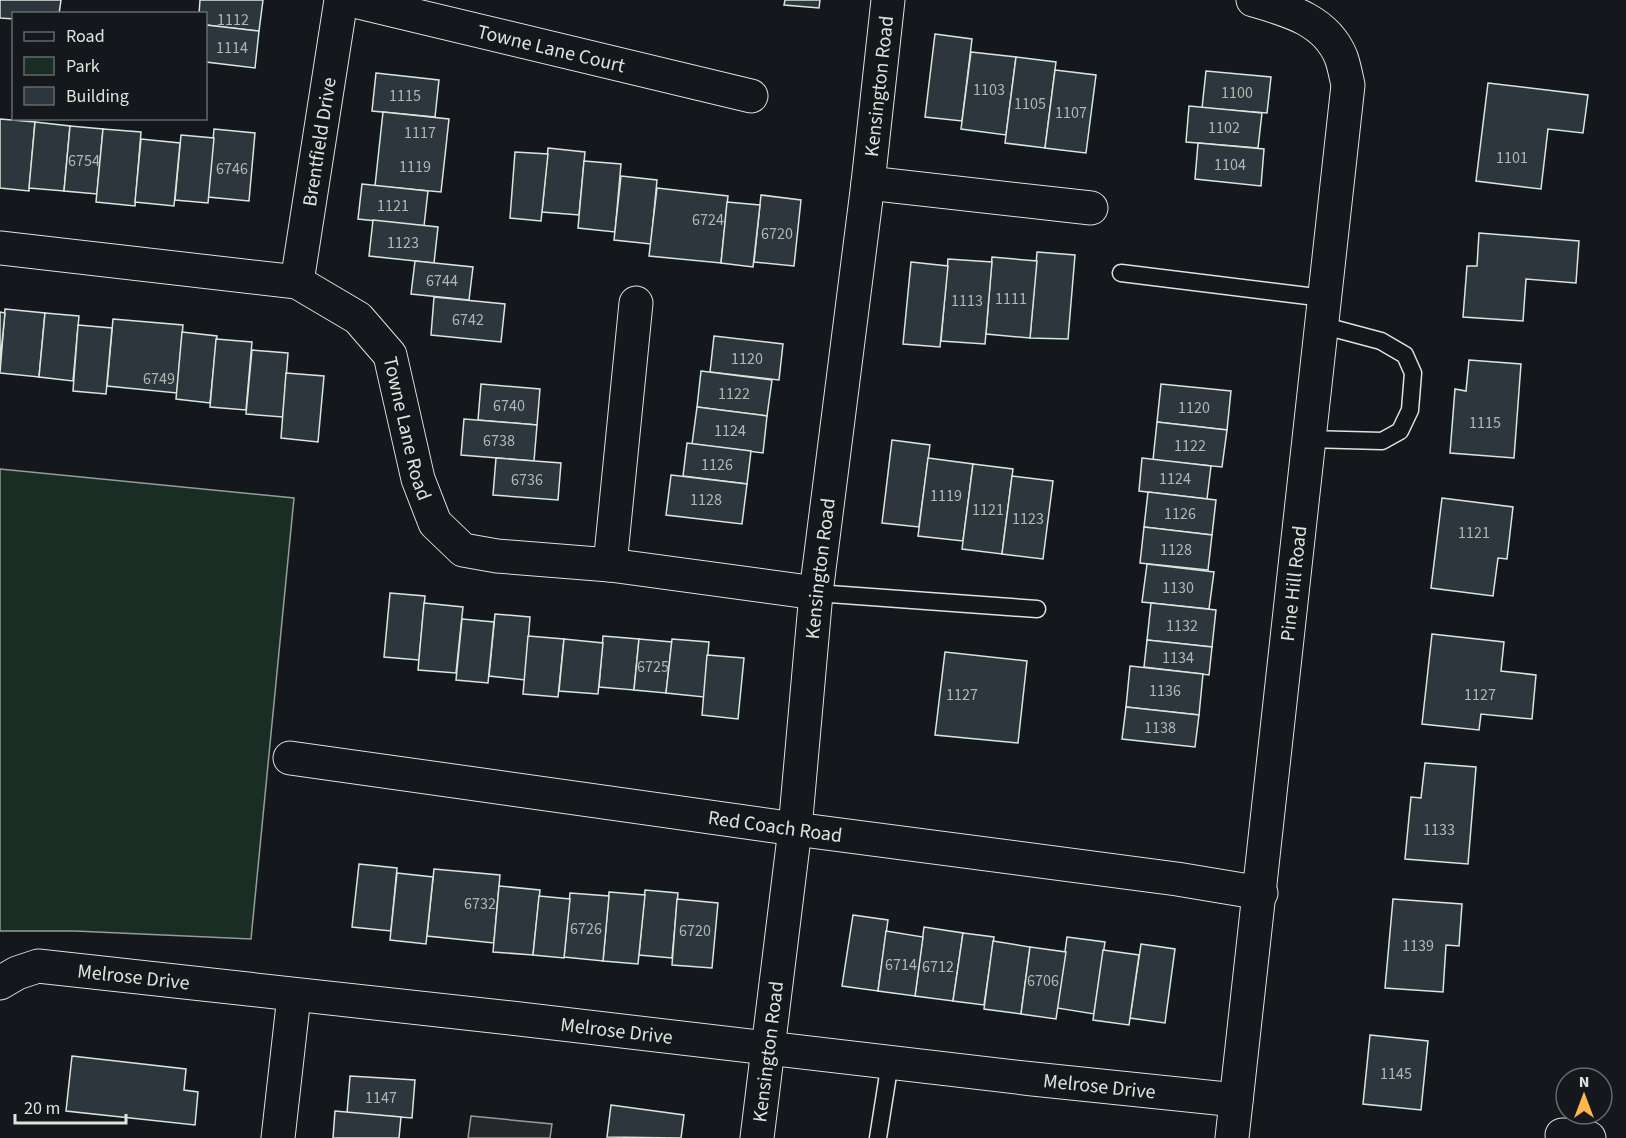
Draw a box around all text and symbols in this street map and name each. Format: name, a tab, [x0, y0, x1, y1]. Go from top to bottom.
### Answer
house number: 1112	[217, 9, 249, 31]
legend	[12, 12, 207, 120]
street label: Kensington Road	[858, 14, 901, 158]
street label: Towne Lane Court	[474, 18, 628, 80]
text: Road	[66, 24, 105, 49]
house number: 1114	[216, 37, 248, 59]
text: Park	[66, 54, 100, 79]
street label: Brentfield Drive	[296, 75, 344, 208]
house number: 1103	[973, 79, 1005, 101]
house number: 1100	[1221, 82, 1253, 104]
text: Building	[66, 84, 129, 109]
house number: 1115	[389, 85, 421, 107]
house number: 1105	[1014, 93, 1046, 115]
house number: 1107	[1055, 102, 1087, 124]
house number: 1102	[1208, 117, 1240, 139]
house number: 1117	[404, 122, 436, 144]
house number: 1101	[1496, 147, 1528, 169]
house number: 6754	[68, 150, 100, 172]
house number: 1104	[1214, 154, 1246, 176]
house number: 1119	[399, 156, 431, 178]
house number: 6746	[216, 158, 248, 180]
house number: 1121	[377, 195, 409, 217]
house number: 6724	[692, 209, 724, 231]
house number: 6720	[761, 223, 793, 245]
house number: 1123	[387, 232, 419, 254]
house number: 6744	[426, 270, 458, 292]
house number: 1111	[995, 288, 1027, 310]
house number: 1113	[951, 290, 983, 312]
house number: 6742	[452, 309, 484, 331]
house number: 1120	[731, 348, 763, 370]
street label: Towne Lane Road	[376, 354, 438, 505]
house number: 6749	[143, 368, 175, 390]
house number: 1122	[718, 383, 750, 405]
house number: 6740	[493, 395, 525, 417]
house number: 1120	[1178, 397, 1210, 419]
house number: 1115	[1469, 412, 1501, 434]
house number: 1124	[714, 420, 746, 442]
house number: 6738	[483, 430, 515, 452]
house number: 1122	[1174, 435, 1206, 457]
house number: 1126	[701, 454, 733, 476]
house number: 1124	[1159, 468, 1191, 490]
house number: 6736	[511, 469, 543, 491]
house number: 1119	[930, 485, 962, 507]
house number: 1128	[690, 489, 722, 511]
street label: Kensington Road	[799, 496, 843, 640]
house number: 1121	[972, 499, 1004, 521]
house number: 1126	[1164, 503, 1196, 525]
house number: 1123	[1012, 508, 1044, 530]
house number: 1121	[1458, 522, 1490, 544]
street label: Pine Hill Road	[1274, 524, 1314, 643]
house number: 1128	[1160, 539, 1192, 561]
house number: 1130	[1162, 577, 1194, 599]
house number: 1132	[1166, 615, 1198, 637]
house number: 1134	[1162, 647, 1194, 669]
house number: 6725	[637, 656, 669, 678]
house number: 1136	[1149, 680, 1181, 702]
house number: 1127	[946, 684, 978, 706]
house number: 1127	[1464, 684, 1496, 706]
house number: 1138	[1144, 717, 1176, 739]
street label: Red Coach Road	[706, 804, 844, 850]
house number: 1133	[1423, 819, 1455, 841]
house number: 6732	[464, 893, 496, 915]
house number: 6726	[570, 918, 602, 940]
house number: 6720	[679, 920, 711, 942]
house number: 1139	[1402, 935, 1434, 957]
house number: 6714	[885, 954, 917, 976]
house number: 6712	[922, 956, 954, 978]
street label: Melrose Drive	[76, 957, 191, 998]
house number: 6706	[1027, 970, 1059, 992]
street label: Kensington Road	[746, 980, 791, 1124]
street label: Melrose Drive	[559, 1011, 674, 1052]
house number: 1145	[1380, 1063, 1412, 1085]
north arrow	[1554, 1066, 1614, 1126]
street label: Melrose Drive	[1042, 1067, 1157, 1107]
text: N	[1579, 1071, 1589, 1093]
scale bar	[15, 1087, 126, 1125]
house number: 1147	[365, 1087, 397, 1109]
text: 20 m	[24, 1096, 60, 1121]

